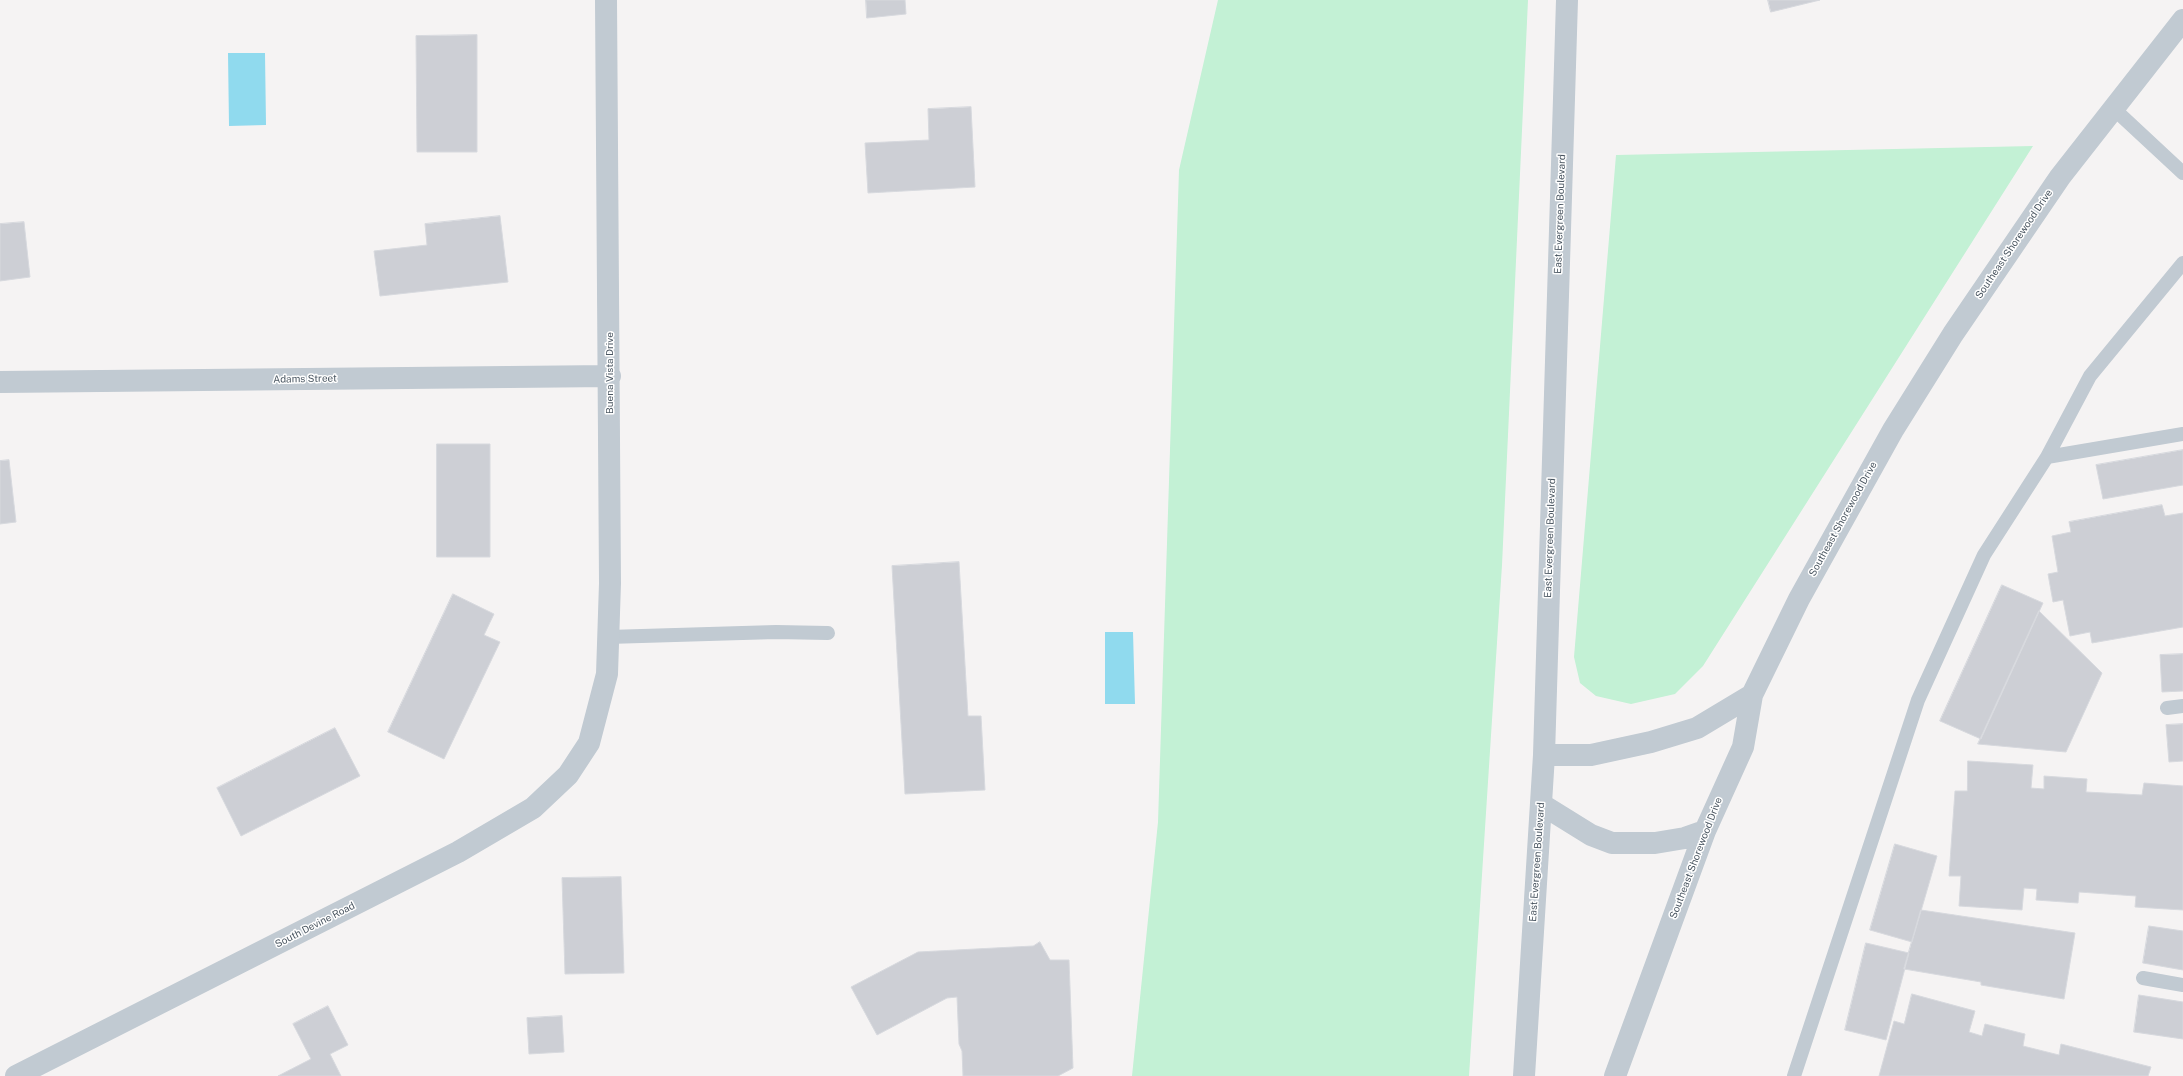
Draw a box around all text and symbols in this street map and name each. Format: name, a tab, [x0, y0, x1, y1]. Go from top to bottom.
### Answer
street label: East Evergreen Boulevard	[1552, 154, 1568, 274]
street label: Southeast Shorewood Drive	[1973, 187, 2055, 301]
street label: Buena Vista Drive	[604, 332, 616, 414]
street label: Adams Street	[273, 372, 337, 386]
street label: Southeast Shorewood Drive	[1806, 460, 1880, 578]
street label: East Evergreen Boulevard	[1542, 478, 1558, 598]
street label: Southeast Shorewood Drive	[1667, 796, 1725, 920]
street label: East Evergreen Boulevard	[1527, 802, 1547, 922]
street label: South Devine Road	[273, 900, 357, 950]

